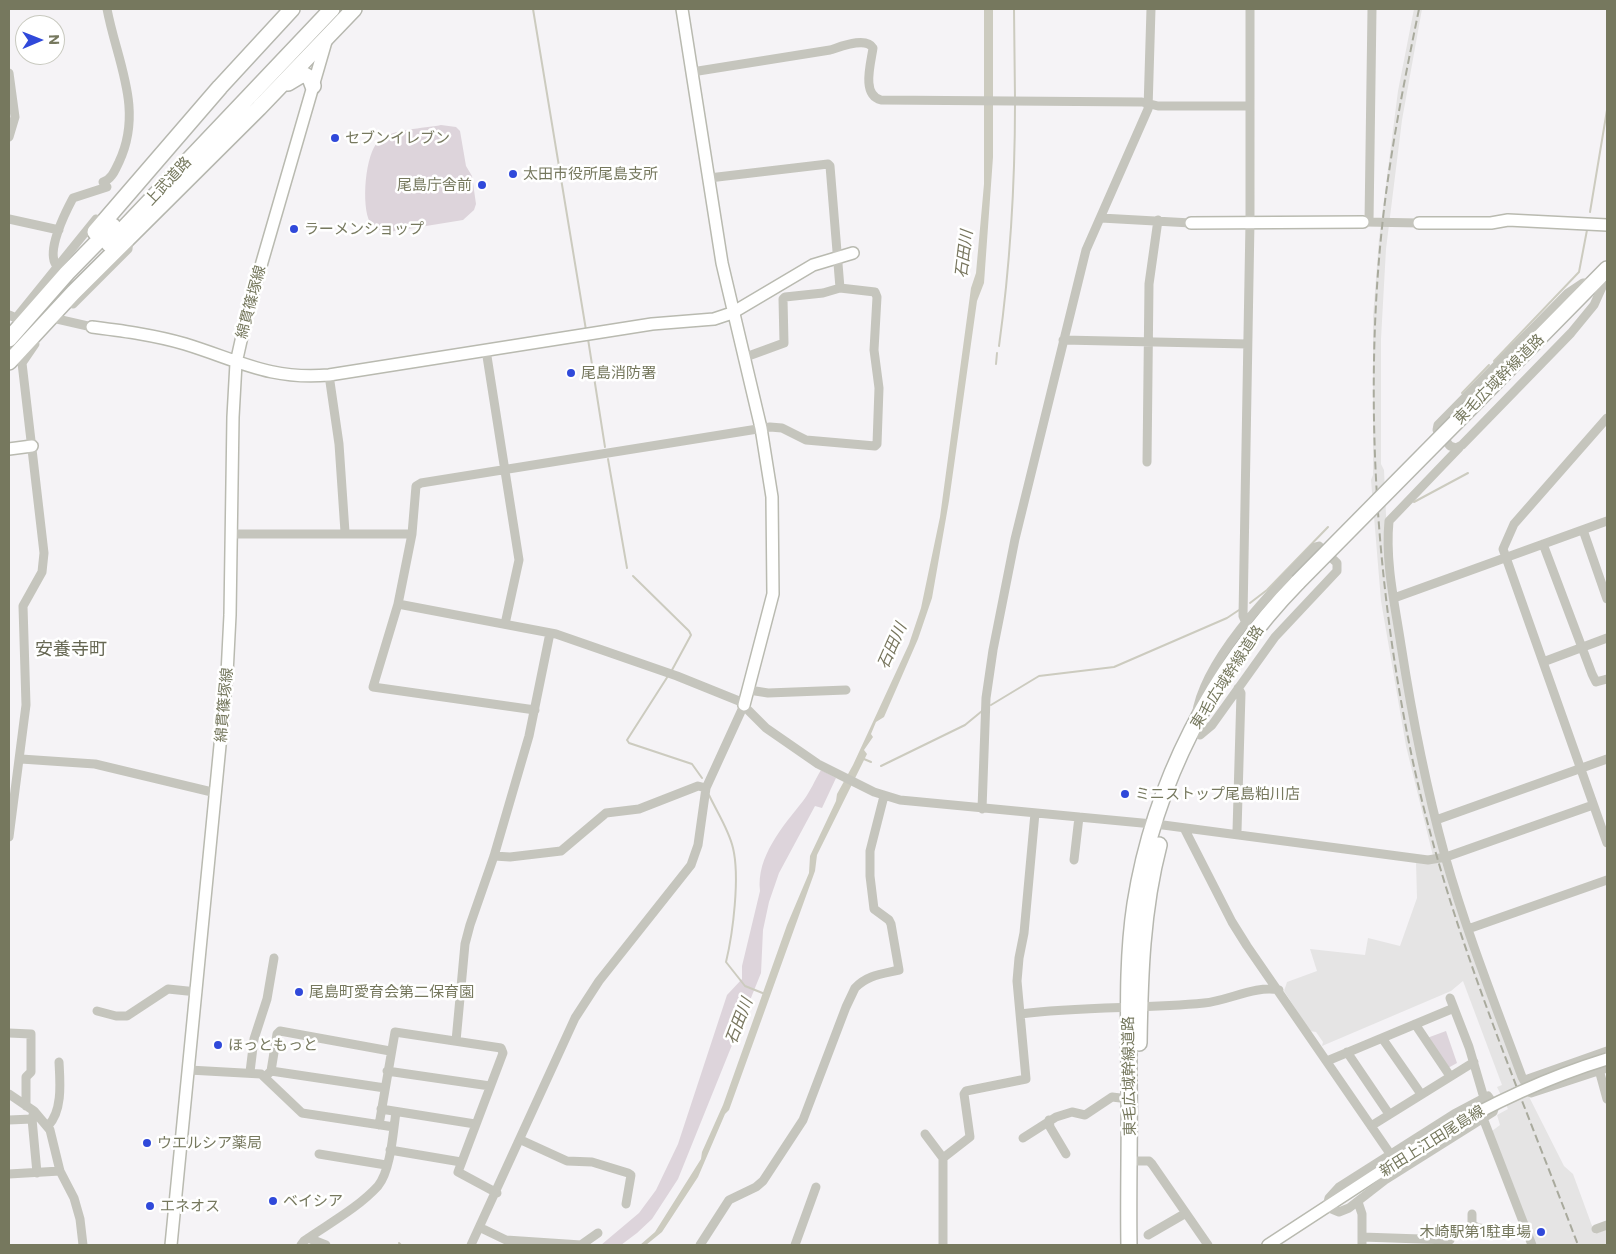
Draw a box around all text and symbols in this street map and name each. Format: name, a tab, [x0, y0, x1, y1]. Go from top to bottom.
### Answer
north arrow	[15, 15, 65, 65]
text: N	[46, 34, 63, 45]
place label: セブンイレブン	[345, 129, 450, 147]
marker: セブンイレブン	[329, 132, 341, 144]
street label: 上武道路	[141, 153, 195, 209]
place label: 太田市役所尾島支所	[523, 165, 658, 183]
marker: 太田市役所尾島支所	[507, 168, 519, 180]
place label: 尾島庁舎前	[397, 176, 472, 194]
marker: 尾島庁舎前	[476, 179, 488, 191]
place label: ラーメンショップ	[304, 220, 424, 238]
marker: ラーメンショップ	[288, 223, 300, 235]
water label: 石田川	[952, 229, 976, 279]
street label: 綿貫篠塚線	[233, 263, 269, 341]
street label: 東毛広域幹線道路	[1450, 330, 1548, 428]
place label: 尾島消防署	[581, 364, 656, 382]
marker: 尾島消防署	[565, 367, 577, 379]
water label: 石田川	[873, 620, 911, 672]
street label: 東毛広域幹線道路	[1187, 622, 1267, 732]
district label: 安養寺町	[35, 638, 107, 660]
street label: 綿貫篠塚線	[212, 667, 236, 743]
place label: ミニストップ尾島粕川店	[1135, 785, 1300, 803]
marker: ミニストップ尾島粕川店	[1119, 788, 1131, 800]
place label: 尾島町愛育会第二保育園	[309, 983, 474, 1001]
marker: 尾島町愛育会第二保育園	[293, 986, 305, 998]
water label: 石田川	[721, 995, 757, 1047]
street label: 東毛広域幹線道路	[1119, 1016, 1139, 1136]
place label: ほっともっと	[228, 1036, 318, 1054]
marker: ほっともっと	[212, 1039, 224, 1051]
street label: 新田上江田尾島線	[1376, 1102, 1488, 1180]
place label: ウエルシア薬局	[157, 1134, 262, 1152]
marker: ウエルシア薬局	[141, 1137, 153, 1149]
place label: ベイシア	[283, 1192, 343, 1210]
marker: ベイシア	[267, 1195, 279, 1207]
place label: エネオス	[160, 1197, 220, 1215]
marker: エネオス	[144, 1200, 156, 1212]
place label: 木崎駅第1駐車場	[1420, 1223, 1531, 1241]
marker: 木崎駅第1駐車場	[1535, 1226, 1547, 1238]

